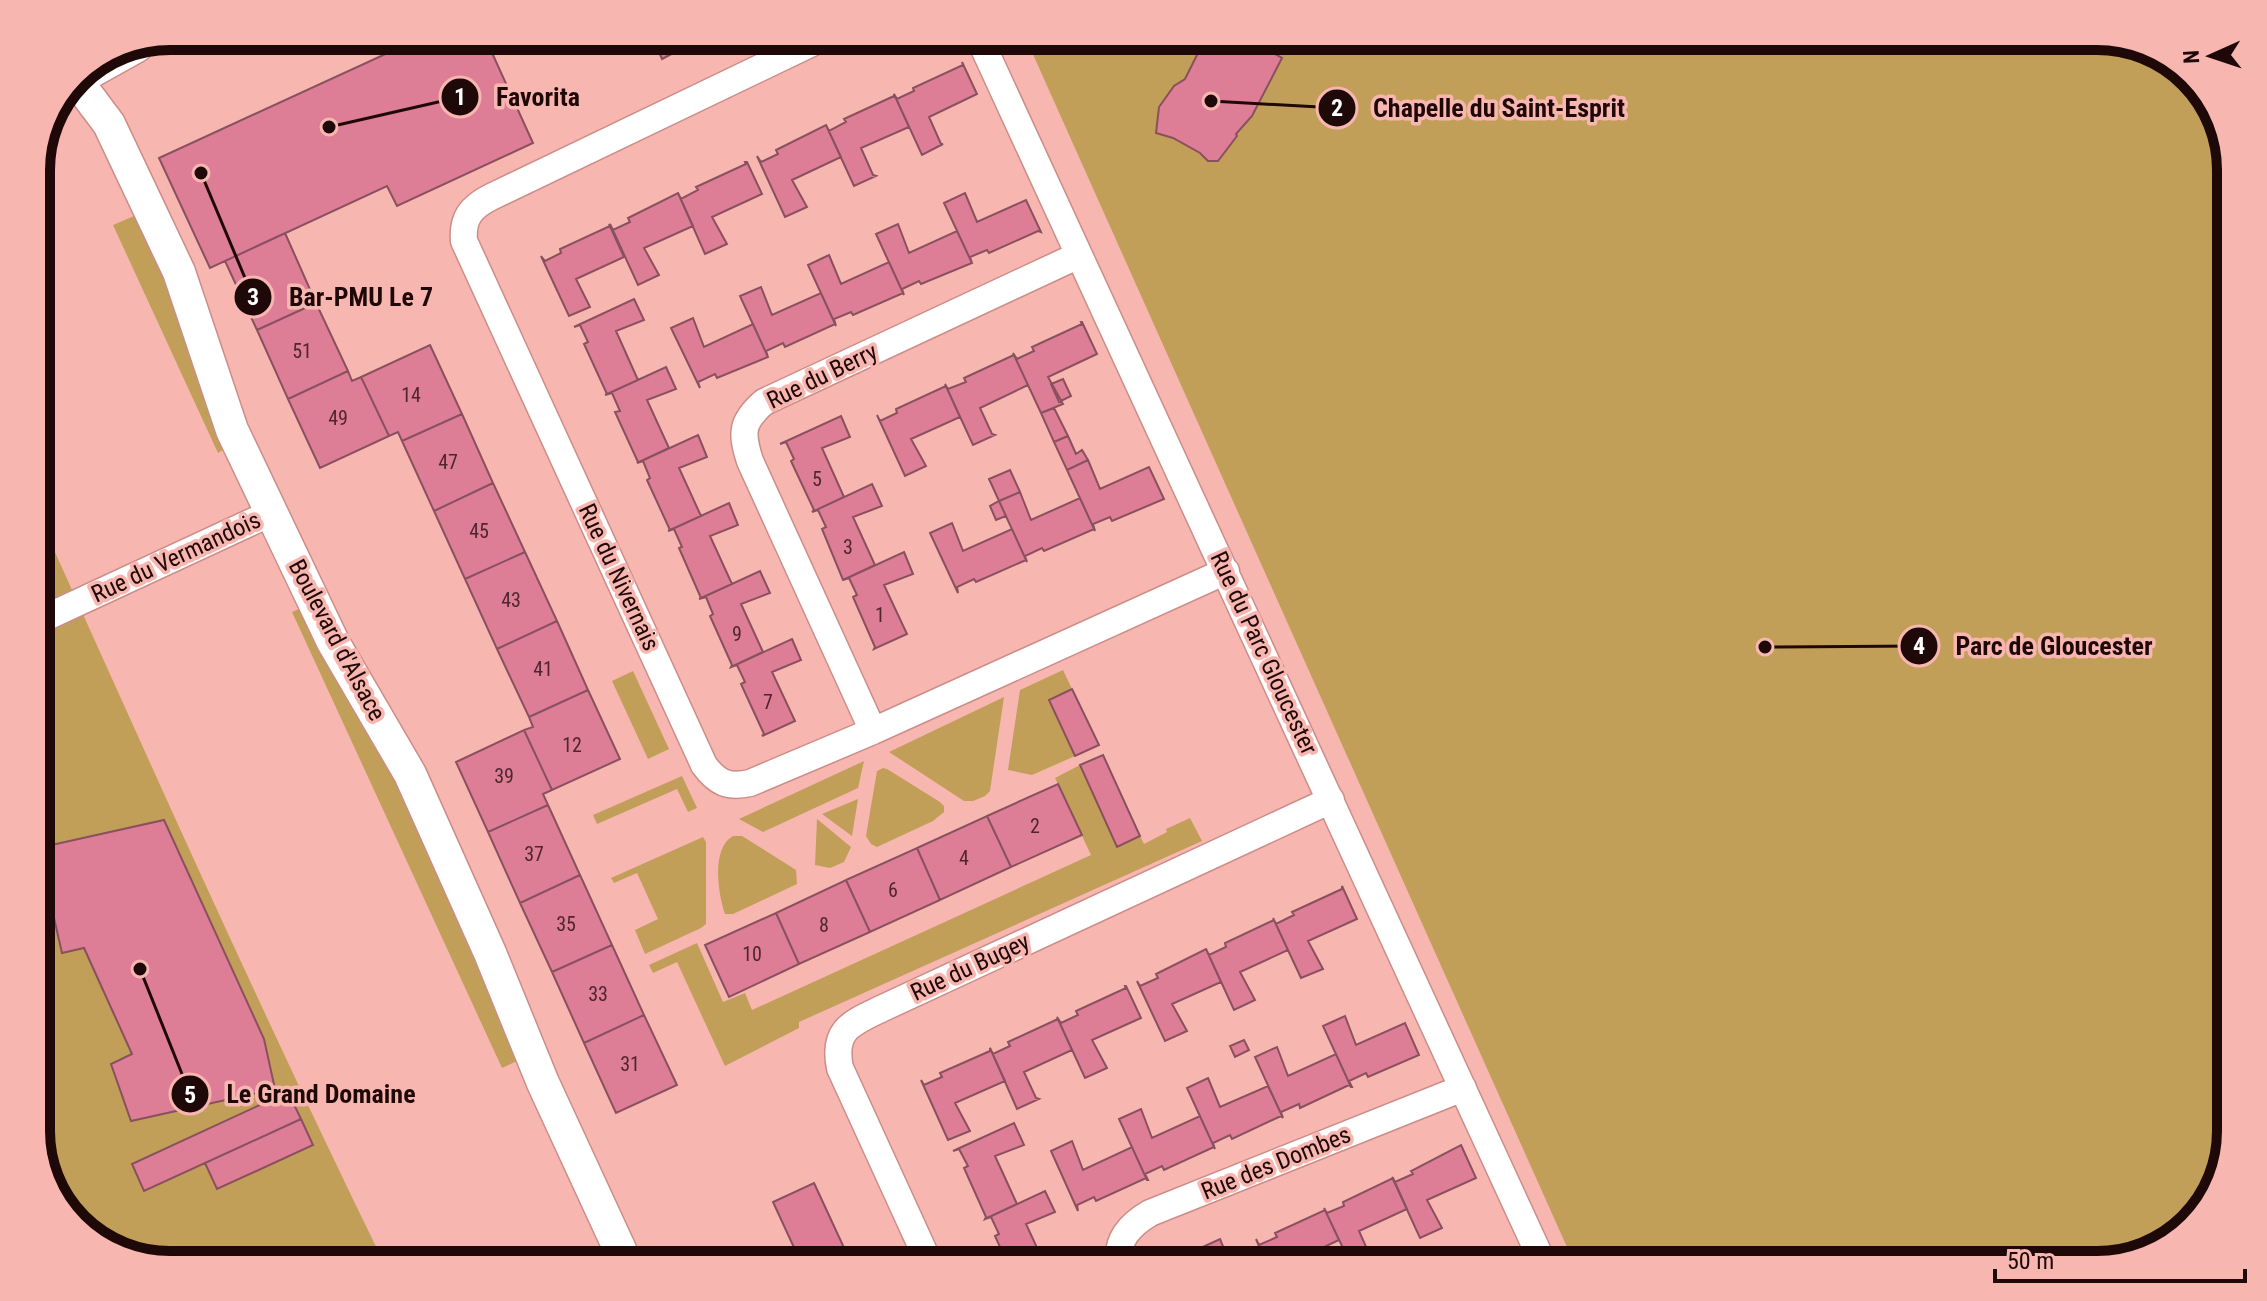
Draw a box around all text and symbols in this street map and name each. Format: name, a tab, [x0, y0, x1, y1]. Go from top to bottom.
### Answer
north arrow	[2171, 16, 2251, 96]
text: N	[2179, 50, 2204, 64]
callout: Favorita	[440, 72, 596, 122]
text: Favorita	[496, 82, 580, 112]
text: 1	[454, 83, 466, 111]
callout: Chapelle du Saint-Esprit	[1317, 83, 1641, 133]
text: Chapelle du Saint-Esprit	[1373, 93, 1625, 123]
text: 2	[1331, 94, 1343, 122]
callout: Bar-PMU Le 7	[233, 272, 449, 322]
text: Bar-PMU Le 7	[289, 282, 433, 312]
text: 3	[247, 283, 259, 311]
street label: Rue du Berry	[762, 337, 882, 415]
house number: 51	[292, 339, 312, 363]
house number: 14	[401, 383, 421, 407]
house number: 49	[328, 406, 348, 430]
house number: 47	[438, 450, 458, 474]
house number: 5	[812, 467, 822, 491]
street label: Rue du Nivernais	[573, 499, 665, 655]
street label: Rue du Vermandois	[87, 506, 265, 608]
house number: 45	[469, 519, 489, 543]
house number: 3	[843, 535, 853, 559]
street label: Rue du Parc Gloucester	[1205, 547, 1323, 759]
street label: Boulevard d'Alsace	[283, 555, 391, 725]
house number: 43	[501, 588, 521, 612]
house number: 1	[875, 603, 885, 627]
callout: Parc de Gloucester	[1899, 621, 2169, 671]
house number: 9	[732, 622, 742, 646]
text: Parc de Gloucester	[1955, 631, 2153, 661]
text: 4	[1913, 632, 1925, 660]
house number: 41	[533, 657, 553, 681]
house number: 7	[763, 690, 773, 714]
house number: 12	[562, 733, 582, 757]
house number: 39	[494, 764, 514, 788]
house number: 2	[1030, 814, 1040, 838]
house number: 37	[524, 842, 544, 866]
house number: 4	[959, 846, 969, 870]
house number: 6	[888, 878, 898, 902]
house number: 35	[556, 912, 576, 936]
house number: 8	[819, 913, 829, 937]
street label: Rue du Bugey	[906, 927, 1034, 1007]
house number: 10	[742, 942, 762, 966]
house number: 33	[588, 982, 608, 1006]
house number: 31	[620, 1052, 640, 1076]
callout: Le Grand Domaine	[170, 1069, 431, 1119]
text: Le Grand Domaine	[226, 1079, 416, 1109]
text: 5	[184, 1081, 196, 1109]
street label: Rue des Dombes	[1197, 1120, 1355, 1206]
scale bar	[1995, 1233, 2245, 1283]
text: 50 m	[2007, 1247, 2054, 1275]

